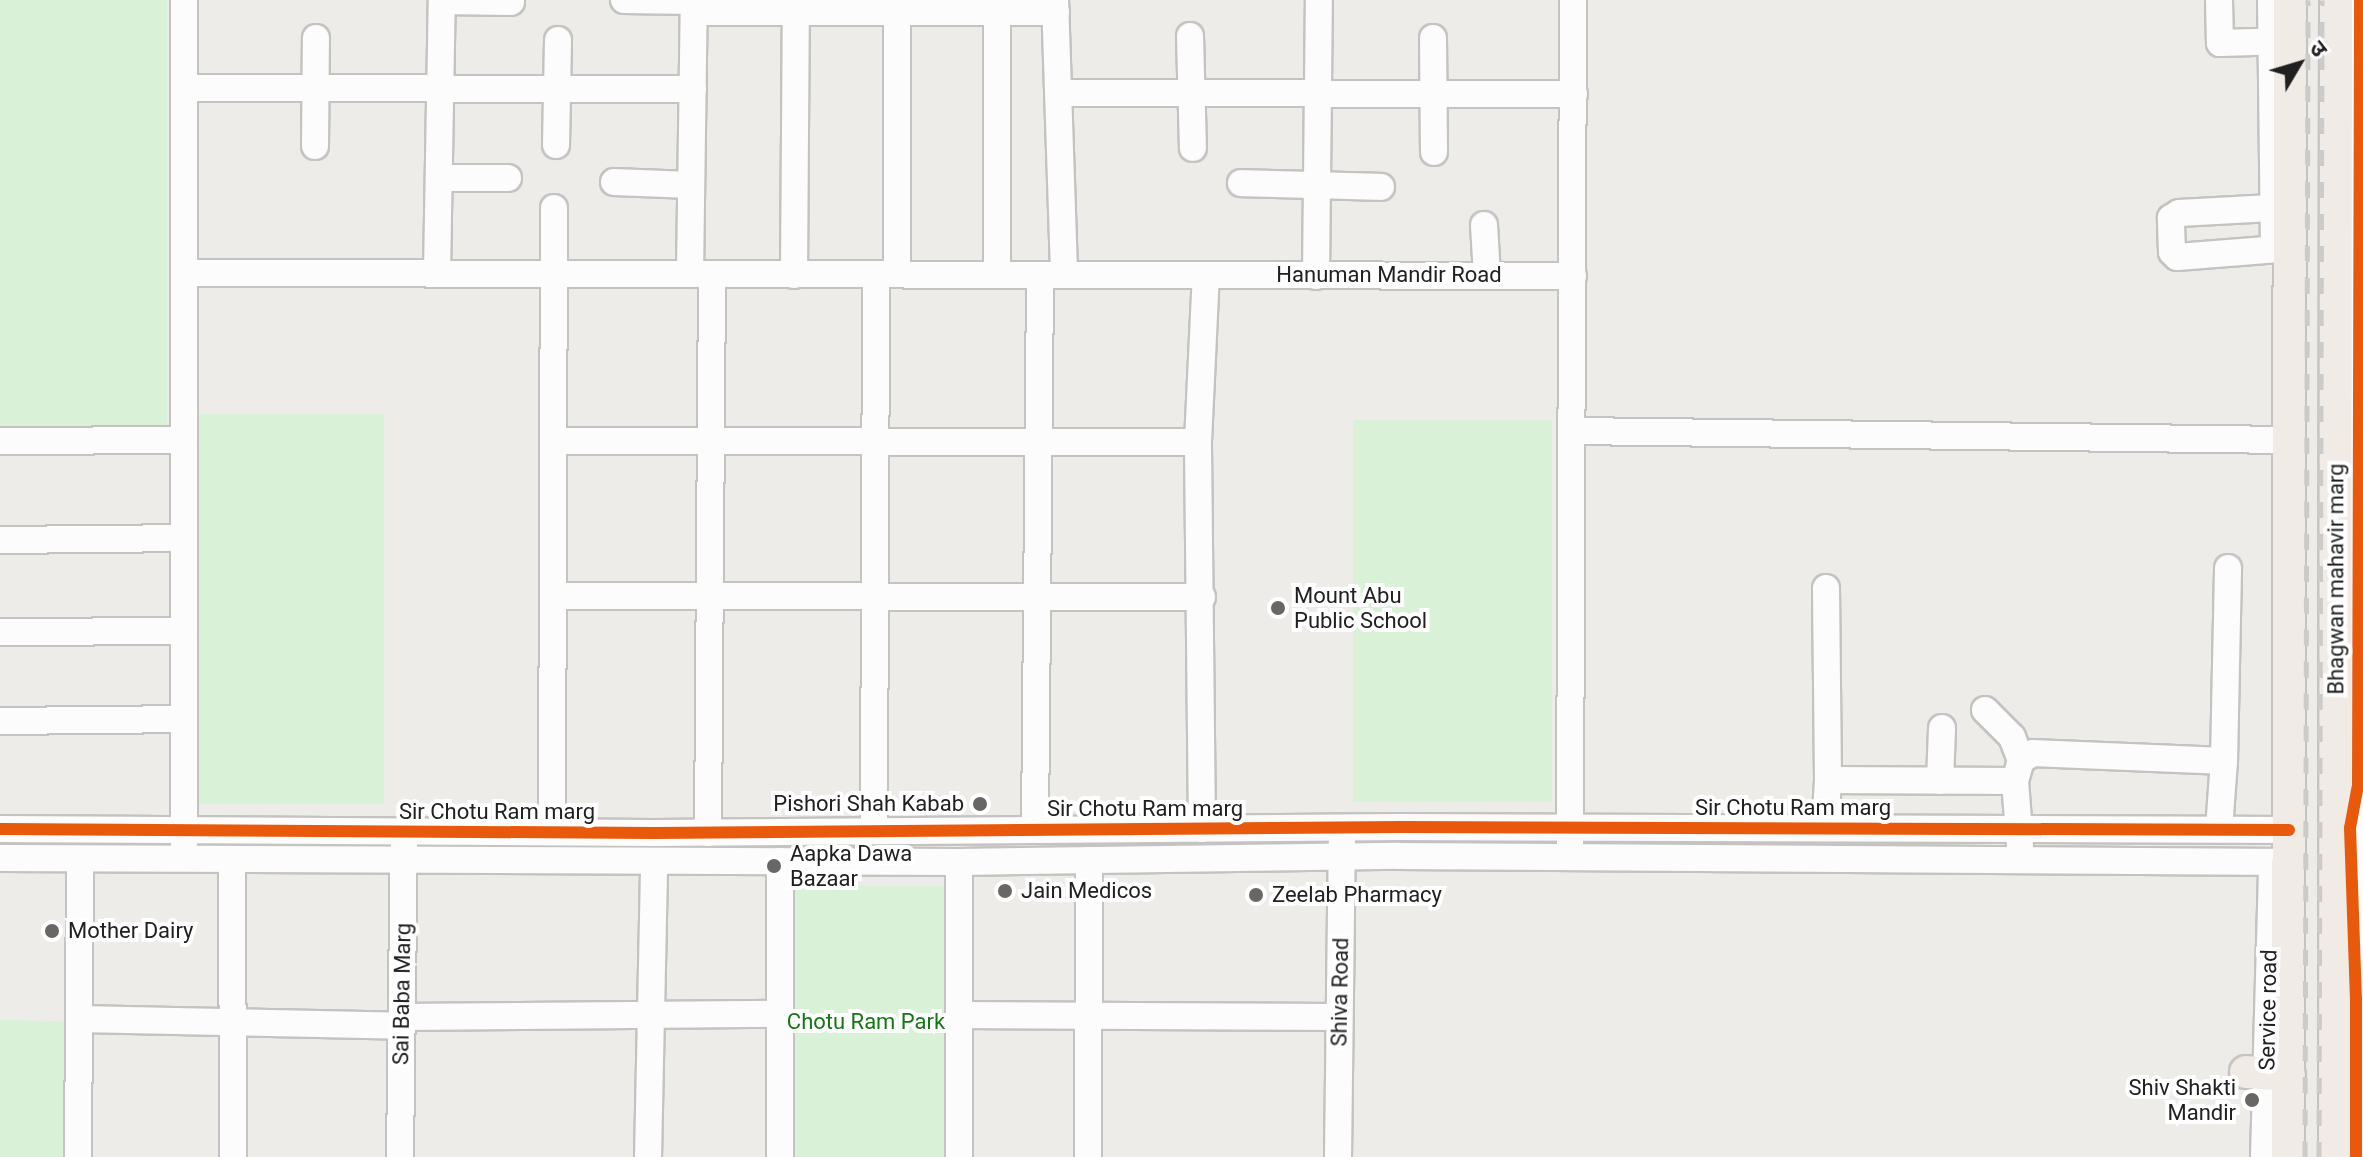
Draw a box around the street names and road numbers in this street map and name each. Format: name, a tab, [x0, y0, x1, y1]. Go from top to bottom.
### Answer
street label: Hanuman Mandir Road	[1276, 262, 1502, 288]
street label: Bhagwan mahavir marg	[2323, 463, 2349, 695]
street label: Sir Chotu Ram marg	[1695, 795, 1891, 821]
street label: Sir Chotu Ram marg	[1047, 796, 1243, 822]
street label: Sir Chotu Ram marg	[399, 799, 595, 825]
street label: Sai Baba Marg	[388, 923, 416, 1065]
street label: Shiva Road	[1326, 937, 1354, 1047]
street label: Service road	[2254, 949, 2282, 1071]

